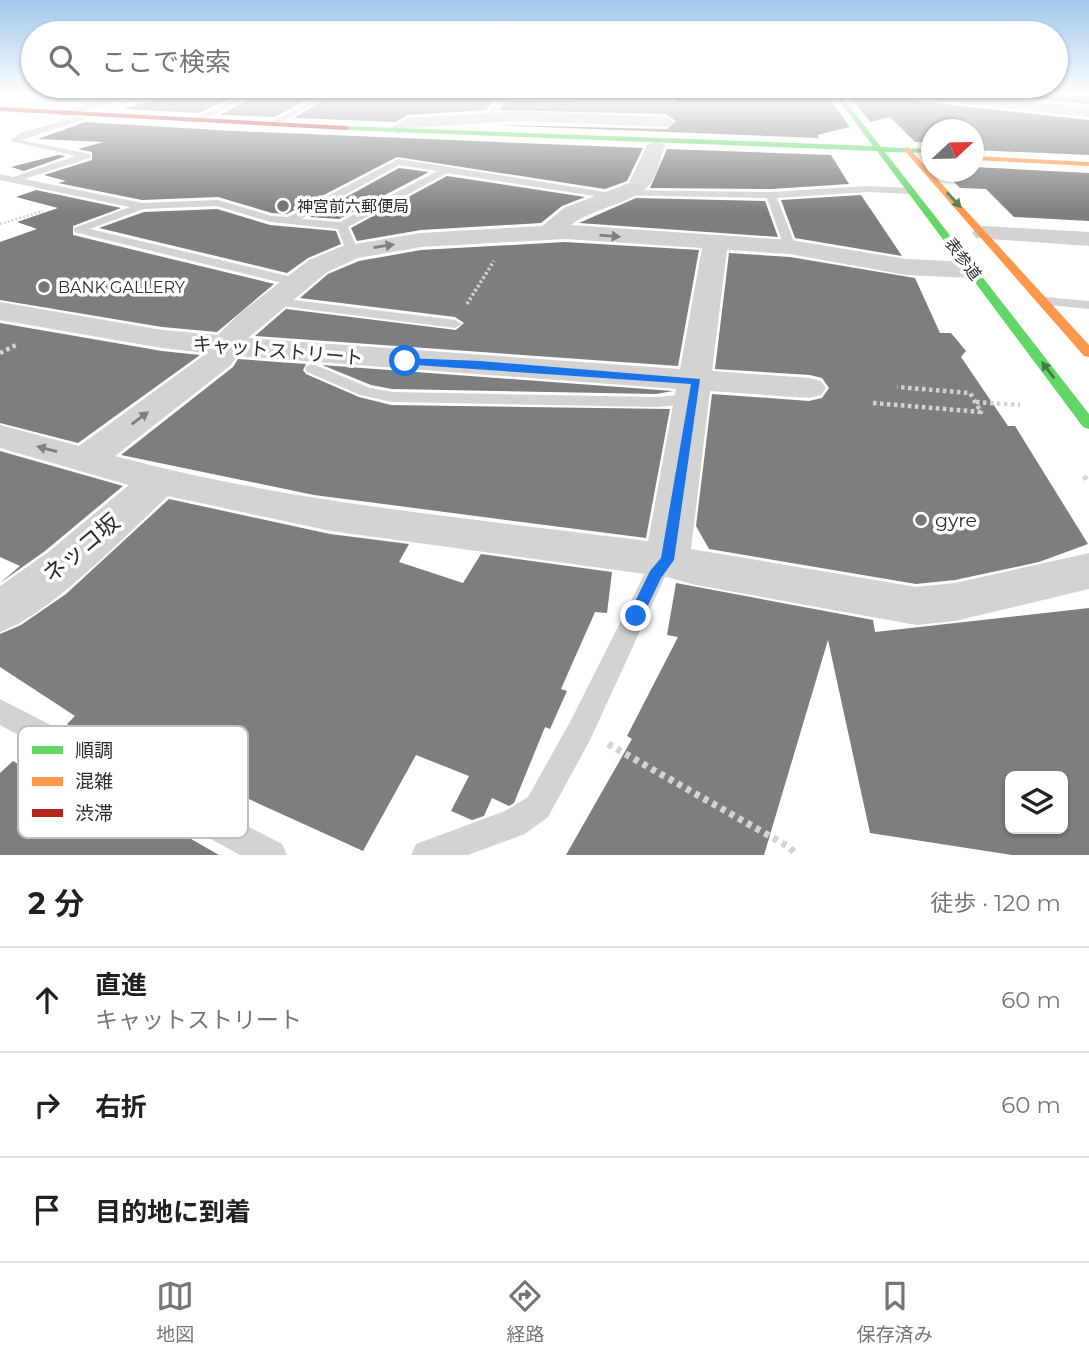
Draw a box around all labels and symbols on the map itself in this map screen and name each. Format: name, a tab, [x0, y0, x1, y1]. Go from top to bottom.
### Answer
north arrow	[921, 119, 984, 182]
one-way arrow	[945, 191, 961, 208]
place label: 神宮前六郵便局	[297, 197, 409, 216]
marker: 神宮前六郵便局	[275, 198, 291, 214]
one-way arrow	[599, 231, 621, 242]
street label: 表参道	[941, 234, 985, 284]
one-way arrow	[373, 240, 395, 251]
place label: BANK GALLERY	[58, 278, 186, 297]
marker: BANK GALLERY	[36, 279, 52, 295]
street label: キャットストリート	[192, 332, 364, 370]
route start	[389, 345, 420, 376]
one-way arrow	[1040, 361, 1055, 379]
one-way arrow	[131, 412, 149, 426]
one-way arrow	[36, 443, 58, 454]
street label: ネッコ坂	[37, 508, 125, 588]
place label: gyre	[935, 509, 977, 532]
marker: gyre	[913, 512, 929, 528]
route end	[620, 600, 651, 631]
legend	[18, 726, 248, 838]
text: 順調	[75, 739, 113, 762]
text: 混雑	[75, 770, 113, 793]
text: 渋滞	[75, 802, 113, 825]

